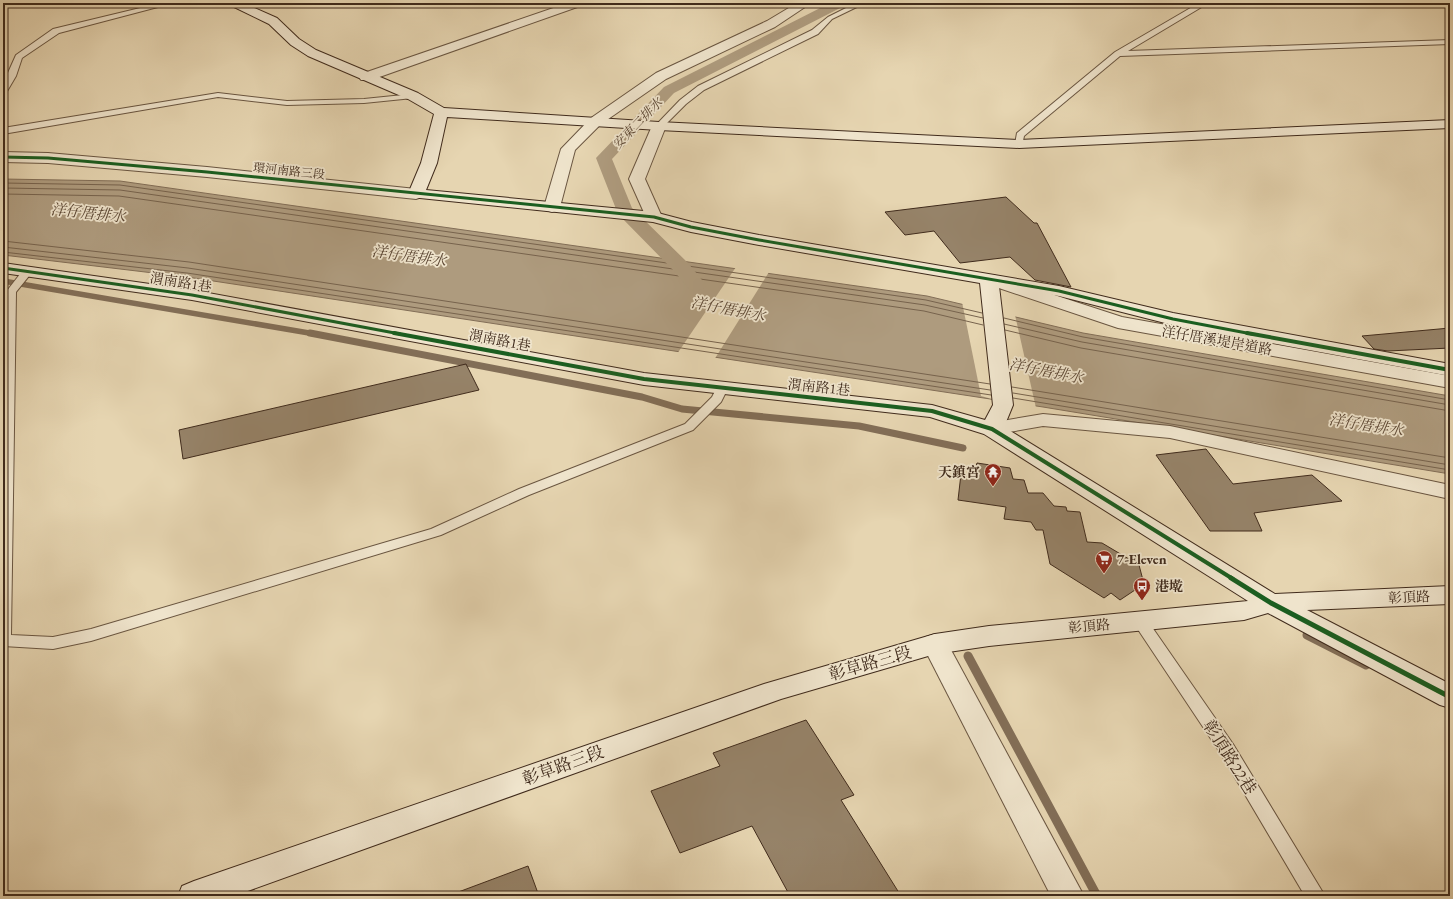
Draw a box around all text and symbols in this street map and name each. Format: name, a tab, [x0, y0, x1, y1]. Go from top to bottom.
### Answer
water label: 安東二排水	[609, 93, 667, 153]
street label: 環河南路三段	[252, 159, 326, 183]
water label: 洋仔厝排水	[50, 199, 128, 226]
water label: 洋仔厝排水	[371, 241, 450, 270]
street label: 渭南路1巷	[149, 268, 213, 296]
water label: 洋仔厝排水	[689, 292, 769, 325]
street label: 洋仔厝溪堤岸道路	[1160, 321, 1274, 359]
street label: 渭南路1巷	[467, 325, 533, 355]
water label: 洋仔厝排水	[1007, 354, 1087, 387]
street label: 渭南路1巷	[787, 375, 851, 399]
water label: 洋仔厝排水	[1328, 409, 1407, 440]
temple icon: 天鎮宮	[983, 462, 1003, 487]
place label: 天鎮宮	[938, 463, 980, 481]
supermarket icon: 7-Eleven	[1094, 549, 1114, 574]
place label: 7-Eleven	[1117, 550, 1167, 568]
bus stop icon: 港墘	[1132, 576, 1152, 601]
place label: 港墘	[1155, 577, 1183, 595]
street label: 彰頂路	[1388, 587, 1430, 607]
street label: 彰頂路	[1067, 615, 1111, 637]
street label: 彰草路三段	[826, 641, 914, 685]
street label: 彰頂路22巷	[1198, 715, 1262, 799]
street label: 彰草路三段	[519, 740, 607, 790]

